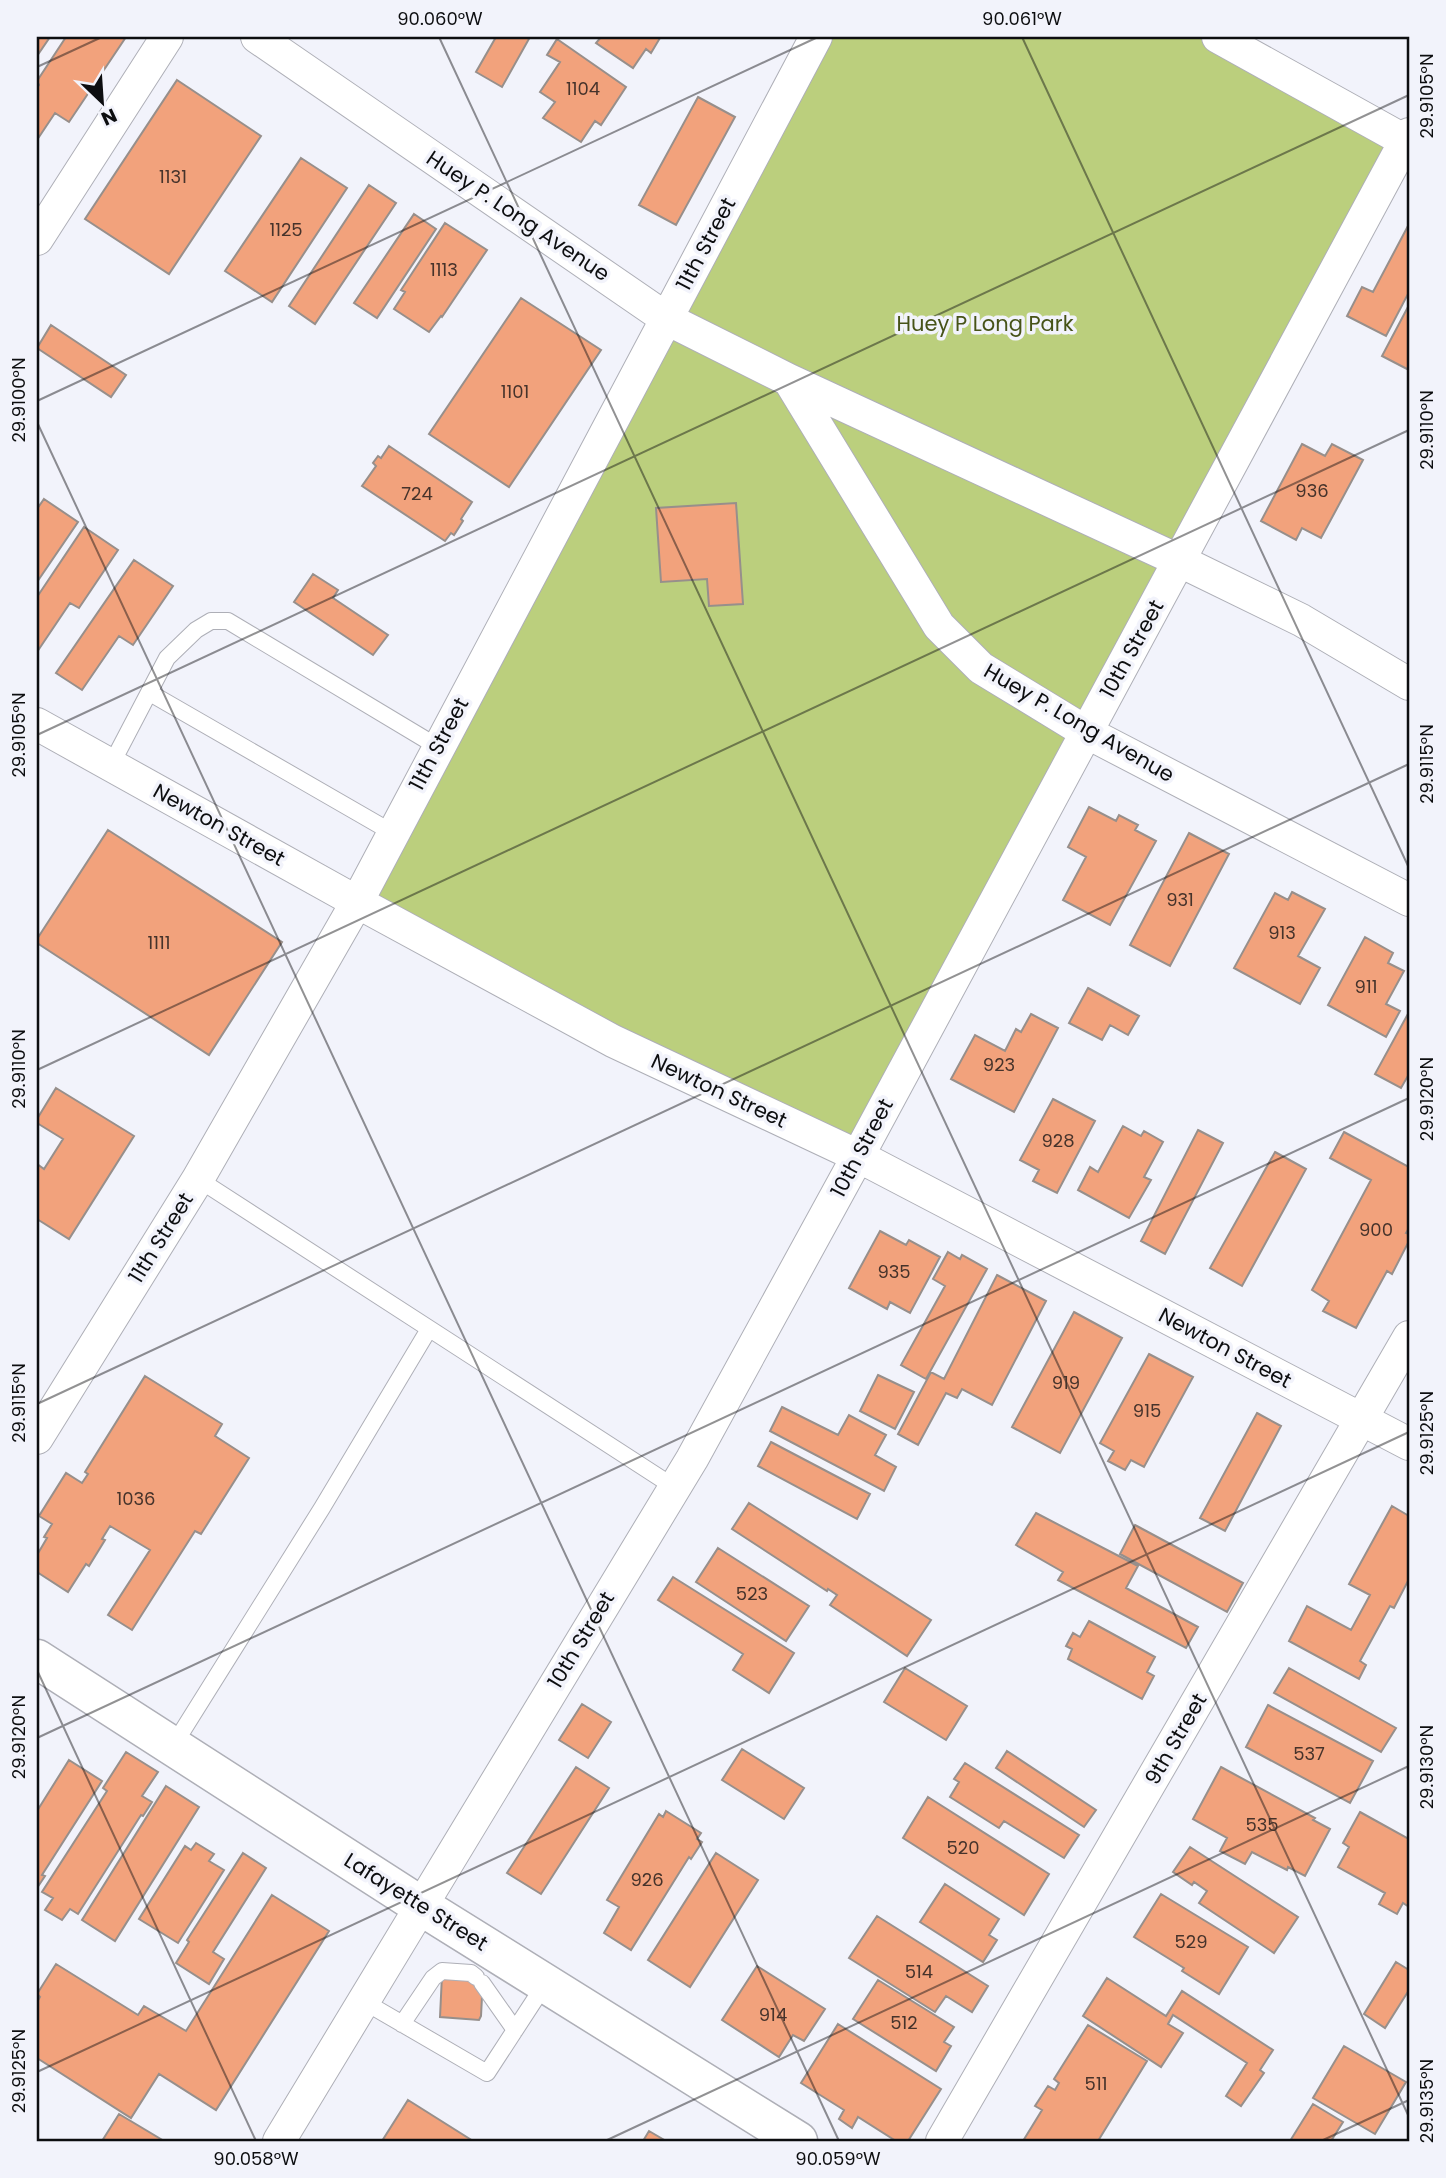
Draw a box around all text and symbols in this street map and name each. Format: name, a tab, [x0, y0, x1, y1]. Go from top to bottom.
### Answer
text: 90.060°W	[397, 6, 483, 31]
text: 90.061°W	[982, 6, 1062, 31]
text: 29.9105°N	[1414, 53, 1439, 139]
north arrow	[66, 66, 136, 136]
house number: 1104	[566, 76, 600, 101]
text: N	[97, 102, 121, 132]
street label: Huey P. Long Avenue	[421, 143, 616, 288]
house number: 1131	[159, 164, 187, 189]
street label: 11th Street	[669, 192, 742, 295]
house number: 1125	[269, 217, 303, 242]
house number: 1113	[430, 257, 458, 282]
park label: Huey P Long Park	[897, 309, 1074, 338]
text: 29.9100°N	[6, 357, 31, 443]
house number: 1101	[501, 379, 529, 404]
text: 29.9110°N	[1414, 390, 1439, 470]
house number: 936	[1295, 478, 1329, 503]
house number: 724	[401, 481, 433, 506]
street label: 10th Street	[1093, 594, 1170, 703]
street label: Huey P. Long Avenue	[979, 656, 1180, 789]
text: 29.9105°N	[6, 692, 31, 778]
street label: 11th Street	[402, 692, 475, 795]
text: 29.9115°N	[1414, 724, 1439, 804]
street label: Newton Street	[148, 776, 290, 873]
house number: 931	[1166, 887, 1194, 912]
house number: 913	[1268, 920, 1296, 945]
house number: 1111	[147, 930, 171, 955]
house number: 911	[1355, 974, 1377, 999]
text: 29.9110°N	[6, 1029, 31, 1109]
street label: Newton Street	[647, 1046, 792, 1135]
house number: 923	[983, 1052, 1015, 1077]
text: 29.9120°N	[1414, 1057, 1439, 1141]
street label: 10th Street	[823, 1093, 900, 1202]
house number: 928	[1041, 1128, 1075, 1153]
street label: 11th Street	[121, 1187, 200, 1289]
house number: 900	[1359, 1217, 1393, 1242]
house number: 935	[877, 1259, 911, 1284]
street label: Newton Street	[1154, 1300, 1297, 1395]
text: 29.9115°N	[6, 1363, 31, 1443]
house number: 919	[1052, 1370, 1080, 1395]
text: 29.9125°N	[1414, 1391, 1439, 1475]
house number: 915	[1133, 1398, 1161, 1423]
house number: 1036	[116, 1486, 156, 1511]
house number: 523	[736, 1581, 768, 1606]
street label: 10th Street	[540, 1586, 621, 1694]
street label: 9th Street	[1138, 1688, 1213, 1790]
text: 29.9120°N	[6, 1695, 31, 1779]
text: 29.9130°N	[1414, 1725, 1439, 1809]
house number: 537	[1293, 1741, 1325, 1766]
house number: 535	[1245, 1812, 1279, 1837]
house number: 520	[947, 1835, 979, 1860]
street label: Lafayette Street	[339, 1846, 494, 1957]
house number: 926	[630, 1867, 664, 1892]
house number: 529	[1175, 1929, 1208, 1954]
house number: 514	[905, 1959, 933, 1984]
house number: 914	[759, 2002, 787, 2027]
house number: 512	[890, 2010, 918, 2035]
text: 29.9125°N	[6, 2029, 31, 2113]
text: 29.9135°N	[1414, 2059, 1439, 2143]
house number: 511	[1085, 2071, 1107, 2096]
text: 90.058°W	[213, 2146, 299, 2171]
text: 90.059°W	[795, 2146, 881, 2171]

